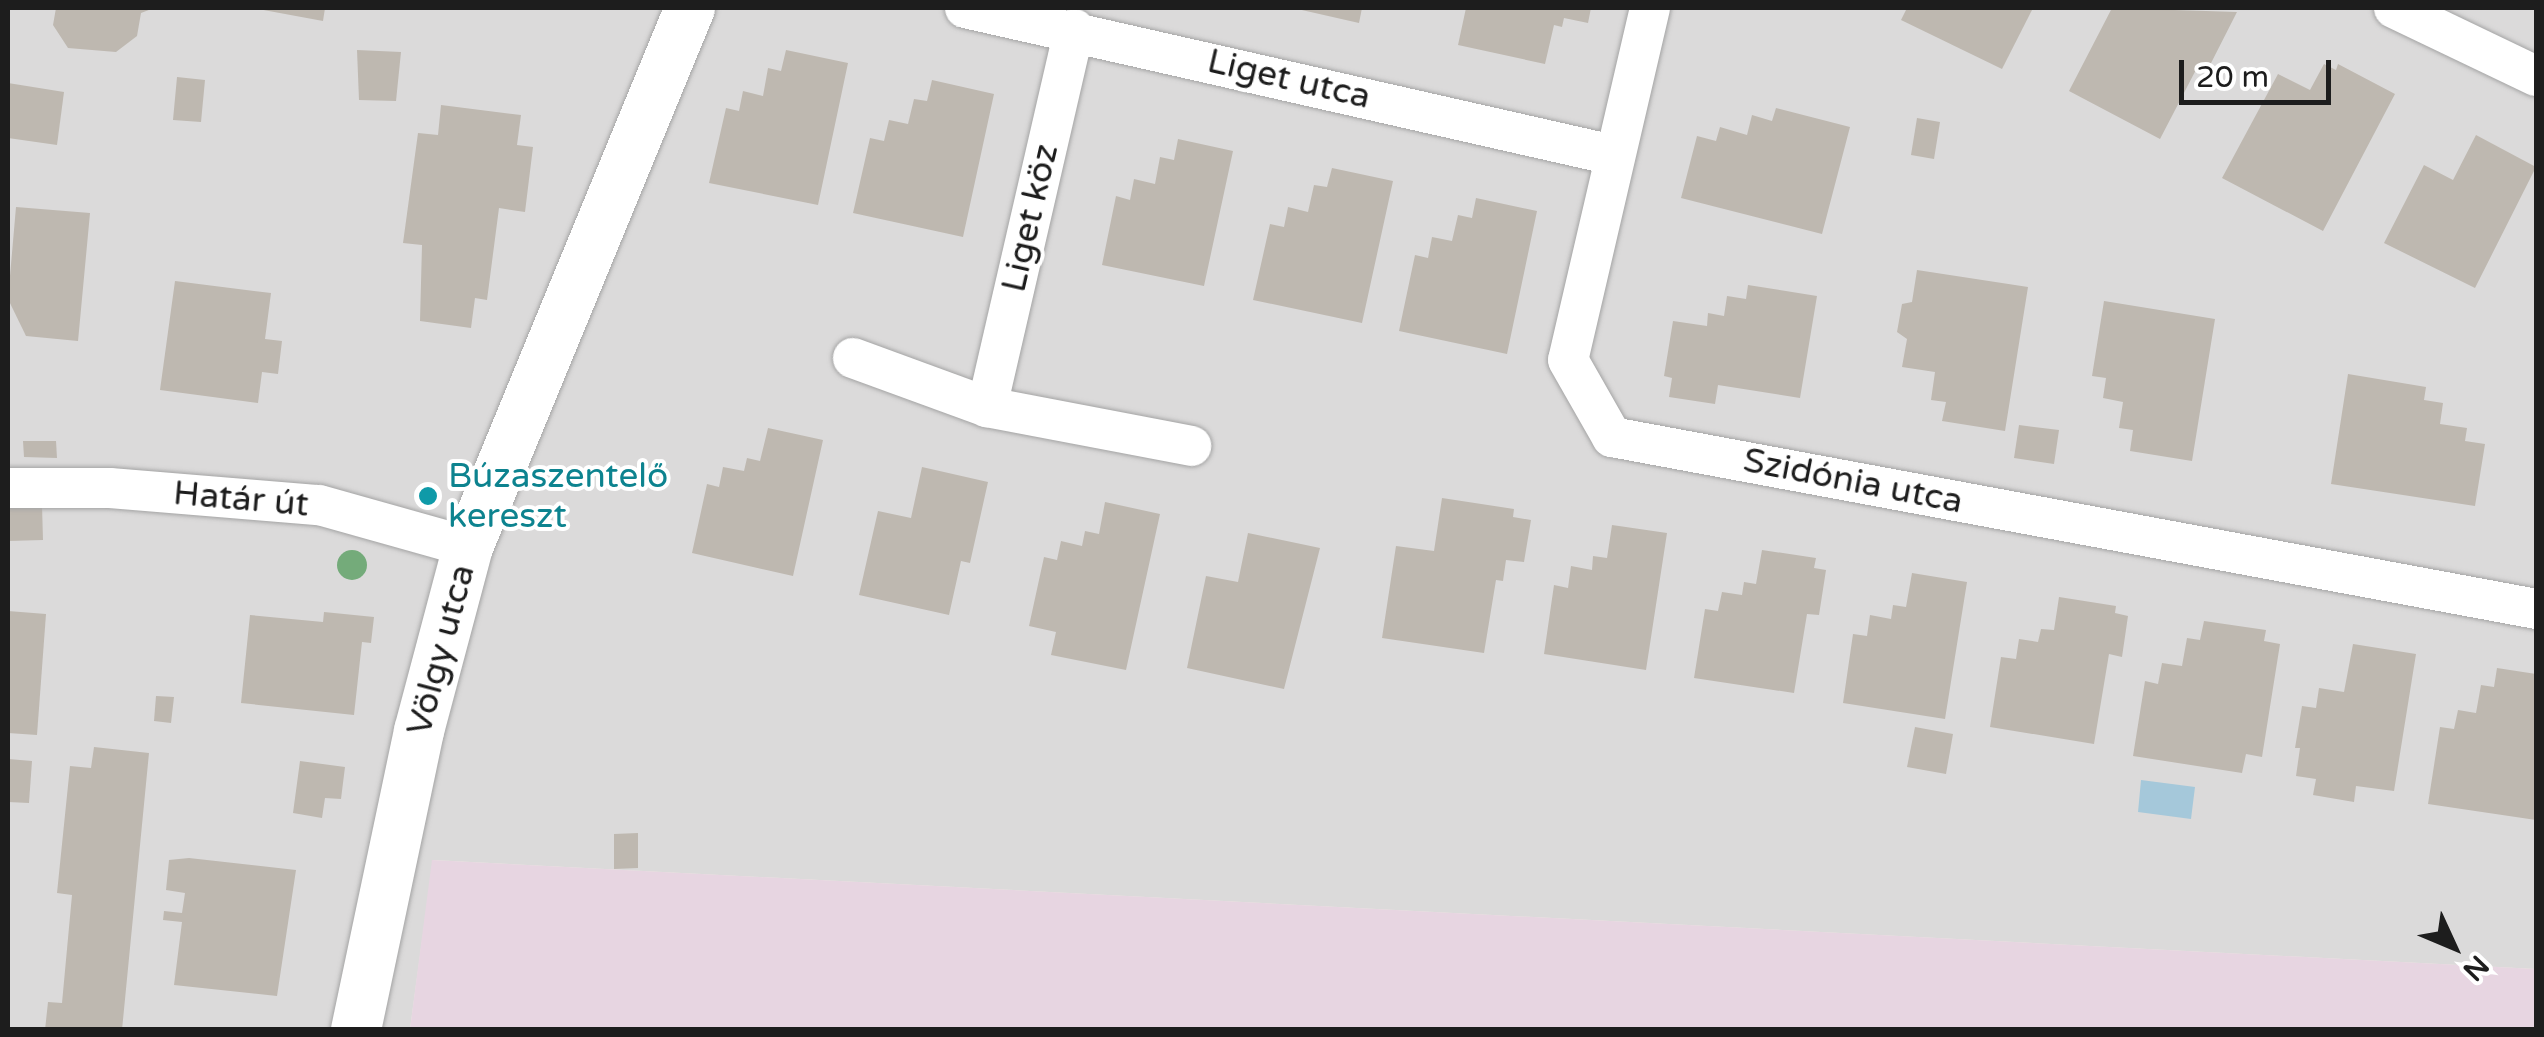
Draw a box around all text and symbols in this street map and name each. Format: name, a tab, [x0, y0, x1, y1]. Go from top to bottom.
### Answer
street label: Liget utca	[1203, 40, 1375, 118]
scale bar	[2184, 40, 2336, 102]
text: 20 m	[2196, 59, 2269, 96]
street label: Liget köz	[993, 140, 1067, 296]
street label: Szidónia utca	[1740, 439, 1966, 523]
place label: Búzaszentelő kereszt	[448, 455, 668, 537]
street label: Határ út	[171, 472, 311, 526]
marker: Búzaszentelő kereszt	[417, 485, 439, 507]
street label: Völgy utca	[398, 560, 484, 740]
north arrow	[2404, 897, 2504, 997]
text: N	[2456, 948, 2496, 988]

